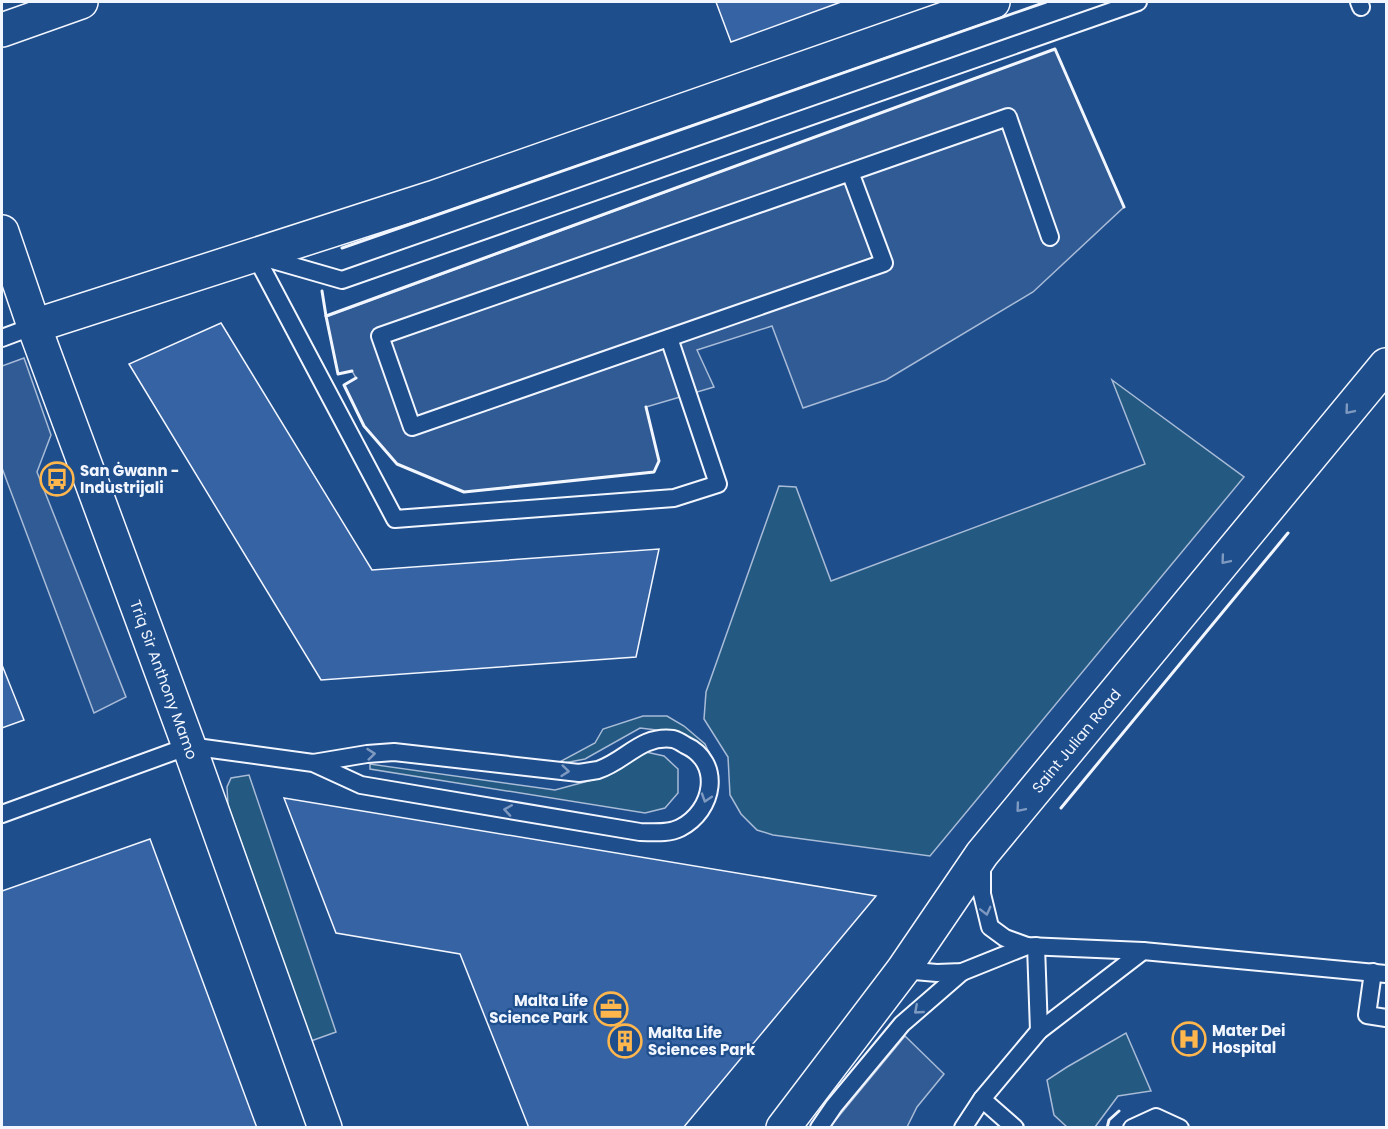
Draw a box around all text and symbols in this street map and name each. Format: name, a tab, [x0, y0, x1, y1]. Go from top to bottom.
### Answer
one-way arrow	[1345, 403, 1356, 414]
place label: San Ġwann - Industrijali	[80, 460, 179, 498]
bus stop icon: San Ġwann - Industrijali	[39, 461, 75, 497]
one-way arrow	[1221, 554, 1232, 565]
street label: Triq Sir Anthony Mamo	[125, 597, 203, 762]
street label: Saint Julian Road	[1026, 684, 1125, 797]
one-way arrow	[366, 748, 376, 761]
one-way arrow	[560, 764, 569, 777]
one-way arrow	[700, 792, 713, 803]
one-way arrow	[1016, 801, 1027, 812]
one-way arrow	[504, 804, 514, 817]
one-way arrow	[978, 906, 991, 916]
place label: Malta Life Science Park	[489, 990, 589, 1028]
office icon: Malta Life Science Park	[593, 991, 629, 1027]
one-way arrow	[914, 1003, 925, 1014]
place label: Mater Dei Hospital	[1212, 1020, 1285, 1058]
hospital icon: Mater Dei Hospital	[1171, 1021, 1207, 1057]
place label: Malta Life Sciences Park	[648, 1022, 756, 1060]
building icon: Malta Life Sciences Park	[607, 1023, 643, 1059]

